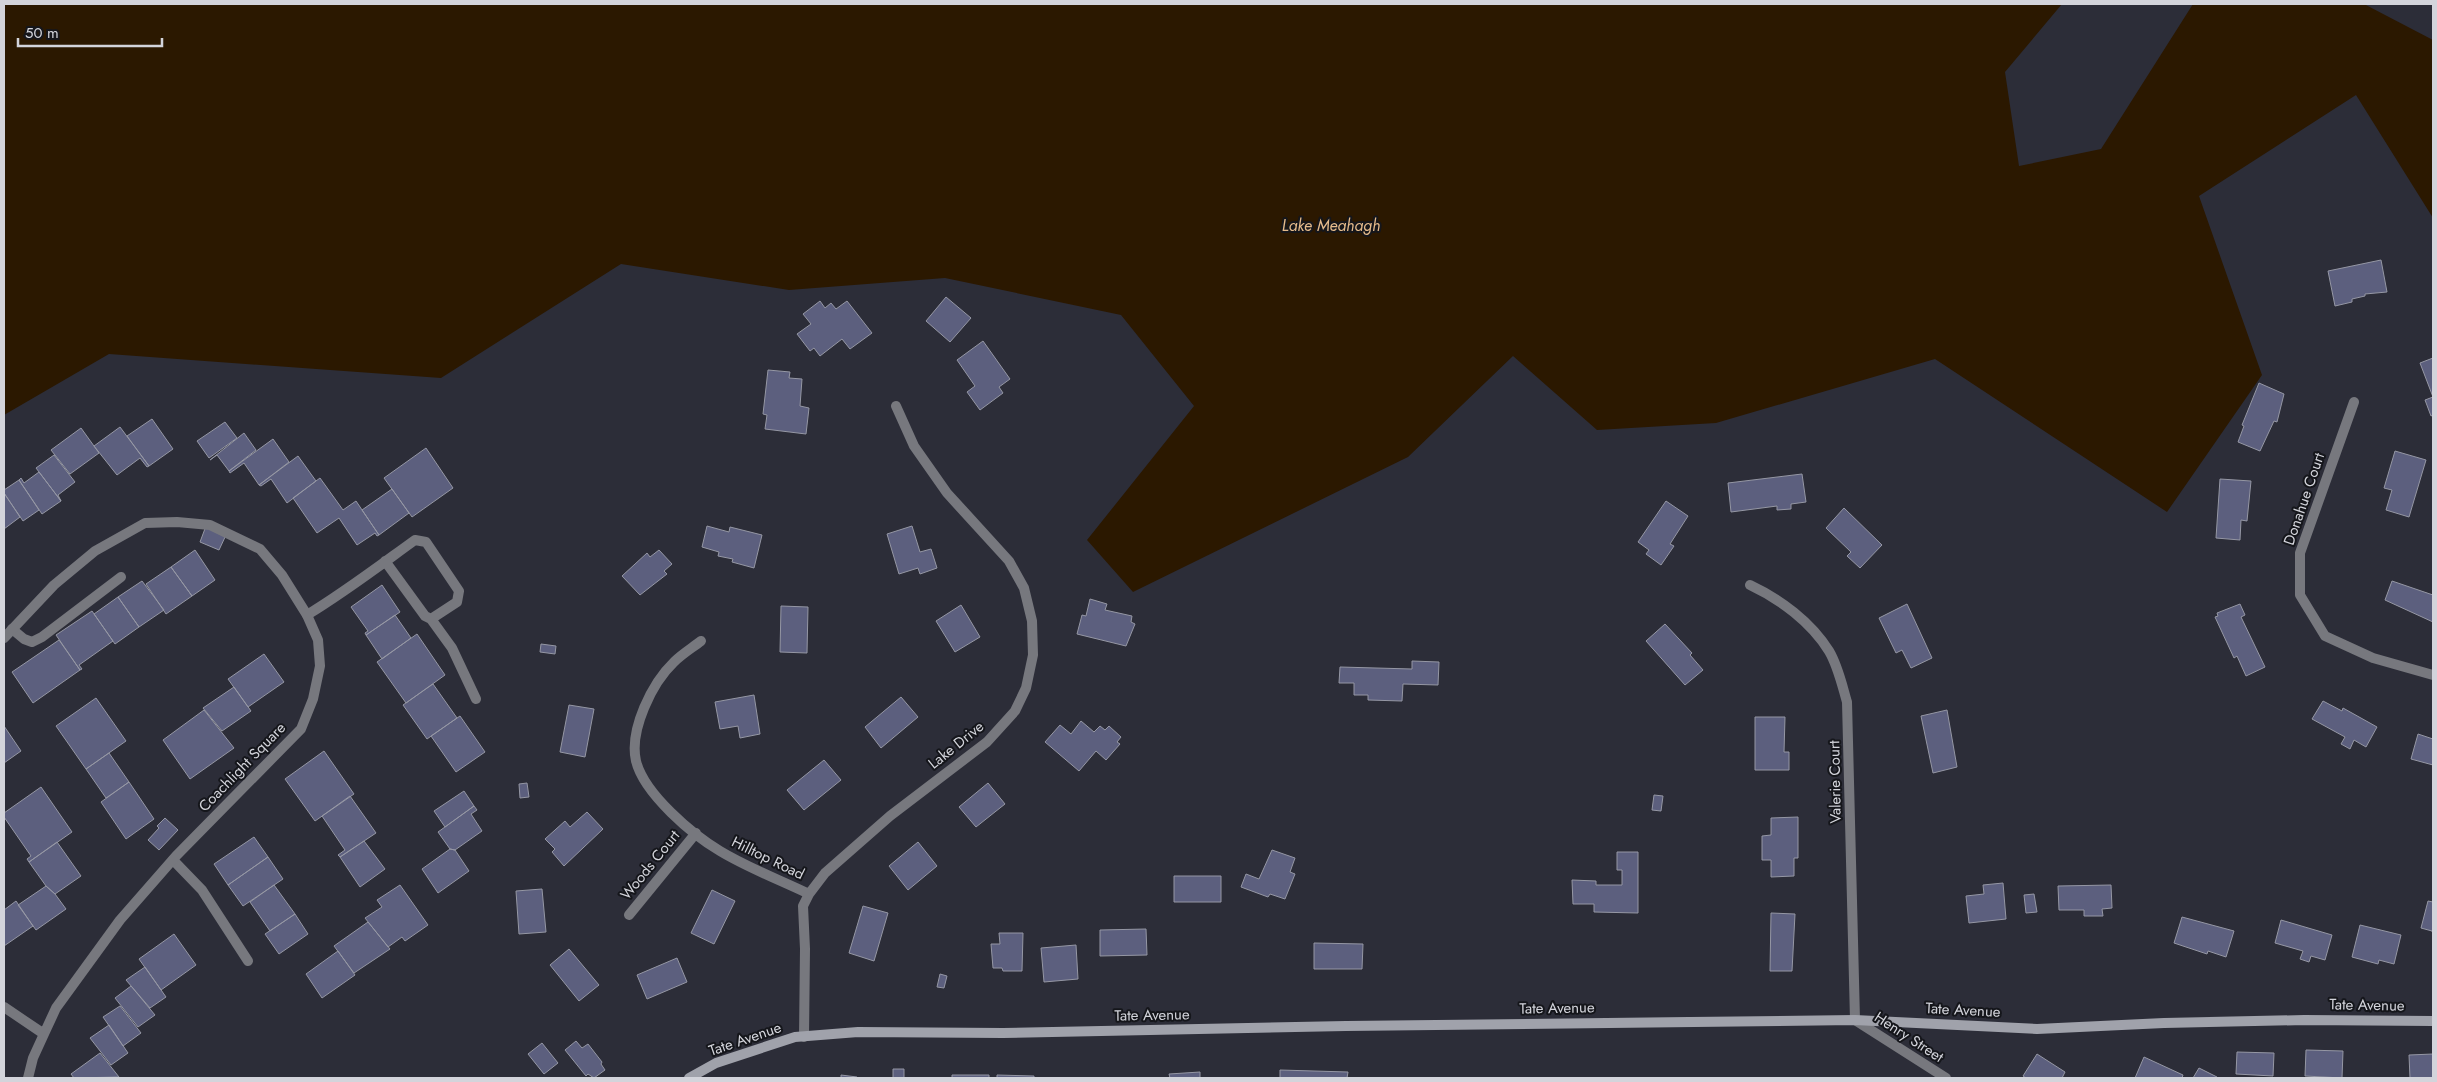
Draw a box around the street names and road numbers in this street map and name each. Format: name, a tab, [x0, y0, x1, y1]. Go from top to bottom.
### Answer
street label: Donahue Court	[2278, 449, 2330, 548]
street label: Lake Drive	[923, 716, 989, 774]
street label: Coachlight Square	[193, 717, 291, 817]
street label: Valerie Court	[1823, 740, 1847, 824]
street label: Woods Court	[615, 825, 685, 905]
street label: Hilltop Road	[728, 831, 808, 885]
street label: Tate Avenue	[2329, 993, 2405, 1017]
street label: Tate Avenue	[1519, 996, 1595, 1020]
street label: Tate Avenue	[1925, 997, 2001, 1023]
street label: Tate Avenue	[1114, 1003, 1190, 1027]
street label: Henry Street	[1870, 1006, 1948, 1068]
street label: Tate Avenue	[706, 1016, 784, 1062]

